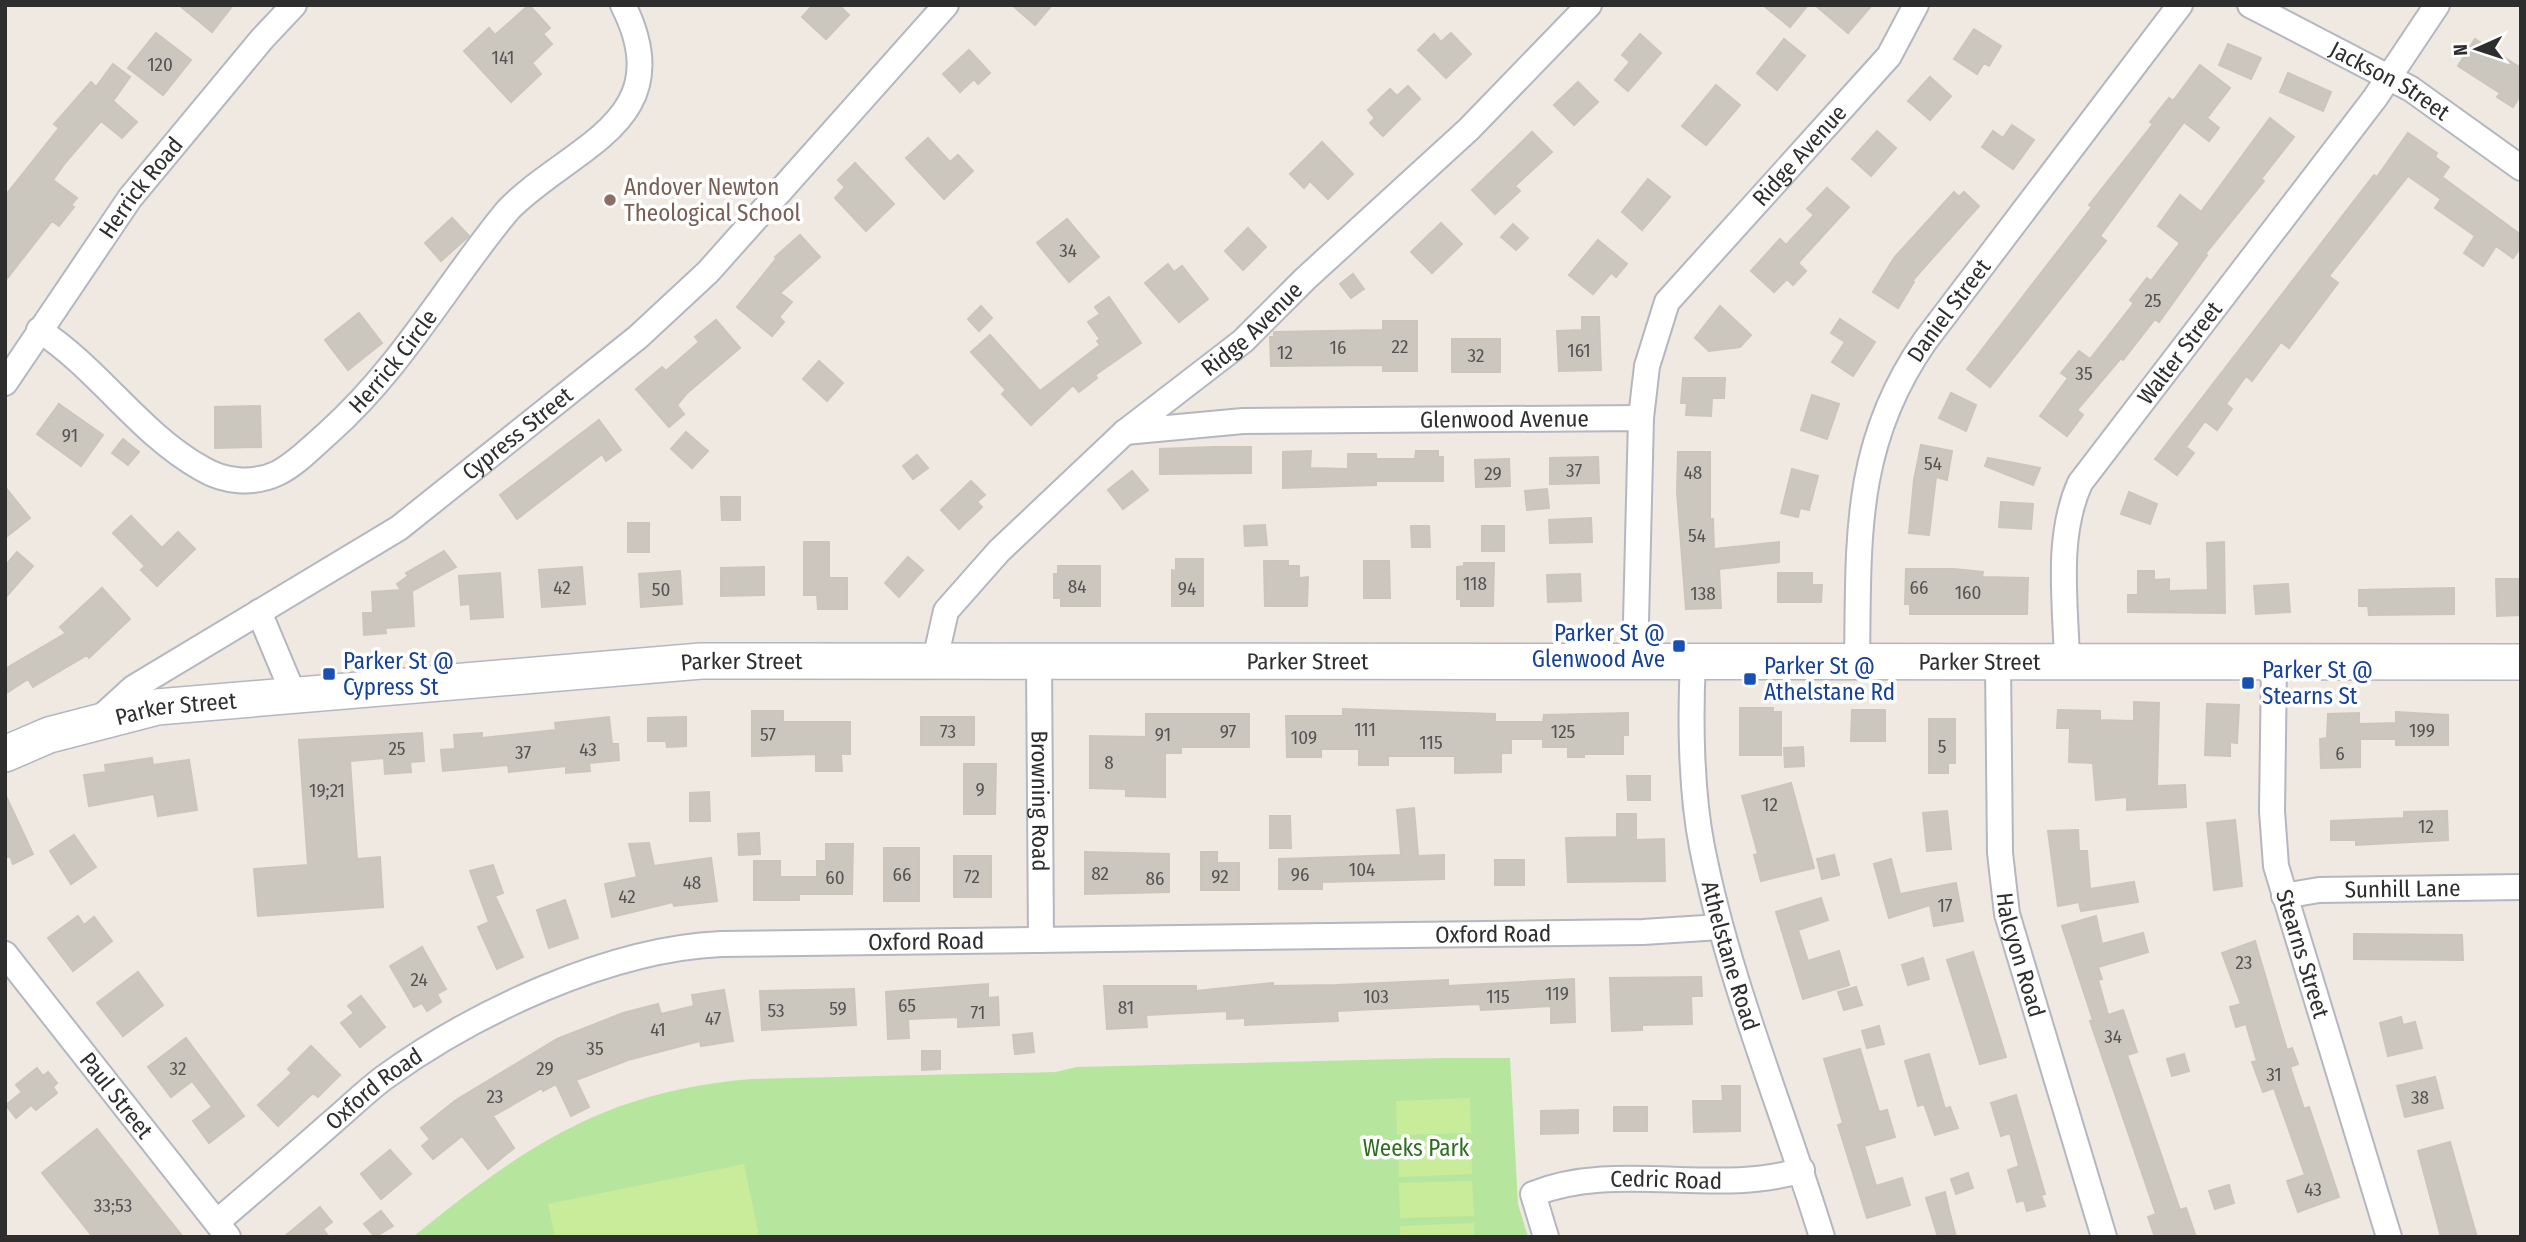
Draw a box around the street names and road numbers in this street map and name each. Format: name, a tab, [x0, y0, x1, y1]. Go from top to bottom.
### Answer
street label: Jackson Street	[2325, 35, 2456, 127]
street label: Ridge Avenue	[1746, 99, 1852, 212]
street label: Herrick Road	[93, 131, 189, 244]
street label: Daniel Street	[1901, 253, 1997, 367]
street label: Ridge Avenue	[1196, 276, 1308, 382]
street label: Walter Street	[2131, 296, 2228, 410]
street label: Herrick Circle	[343, 304, 443, 419]
street label: Cypress Street	[457, 381, 579, 486]
street label: Glenwood Avenue	[1420, 404, 1589, 434]
street label: Parker Street	[679, 647, 803, 677]
street label: Parker Street	[1246, 647, 1369, 675]
street label: Parker Street	[1918, 648, 2041, 676]
street label: Parker Street	[112, 686, 238, 731]
street label: Browning Road	[1025, 730, 1055, 872]
street label: Sunhill Lane	[2344, 874, 2461, 904]
street label: Athelstane Road	[1696, 878, 1766, 1034]
street label: Stearns Street	[2270, 886, 2336, 1022]
street label: Halcyon Road	[1991, 891, 2051, 1020]
street label: Oxford Road	[1435, 919, 1551, 949]
street label: Oxford Road	[868, 927, 984, 956]
street label: Oxford Road	[320, 1042, 427, 1136]
street label: Paul Street	[74, 1047, 159, 1145]
street label: Cedric Road	[1610, 1165, 1722, 1195]

